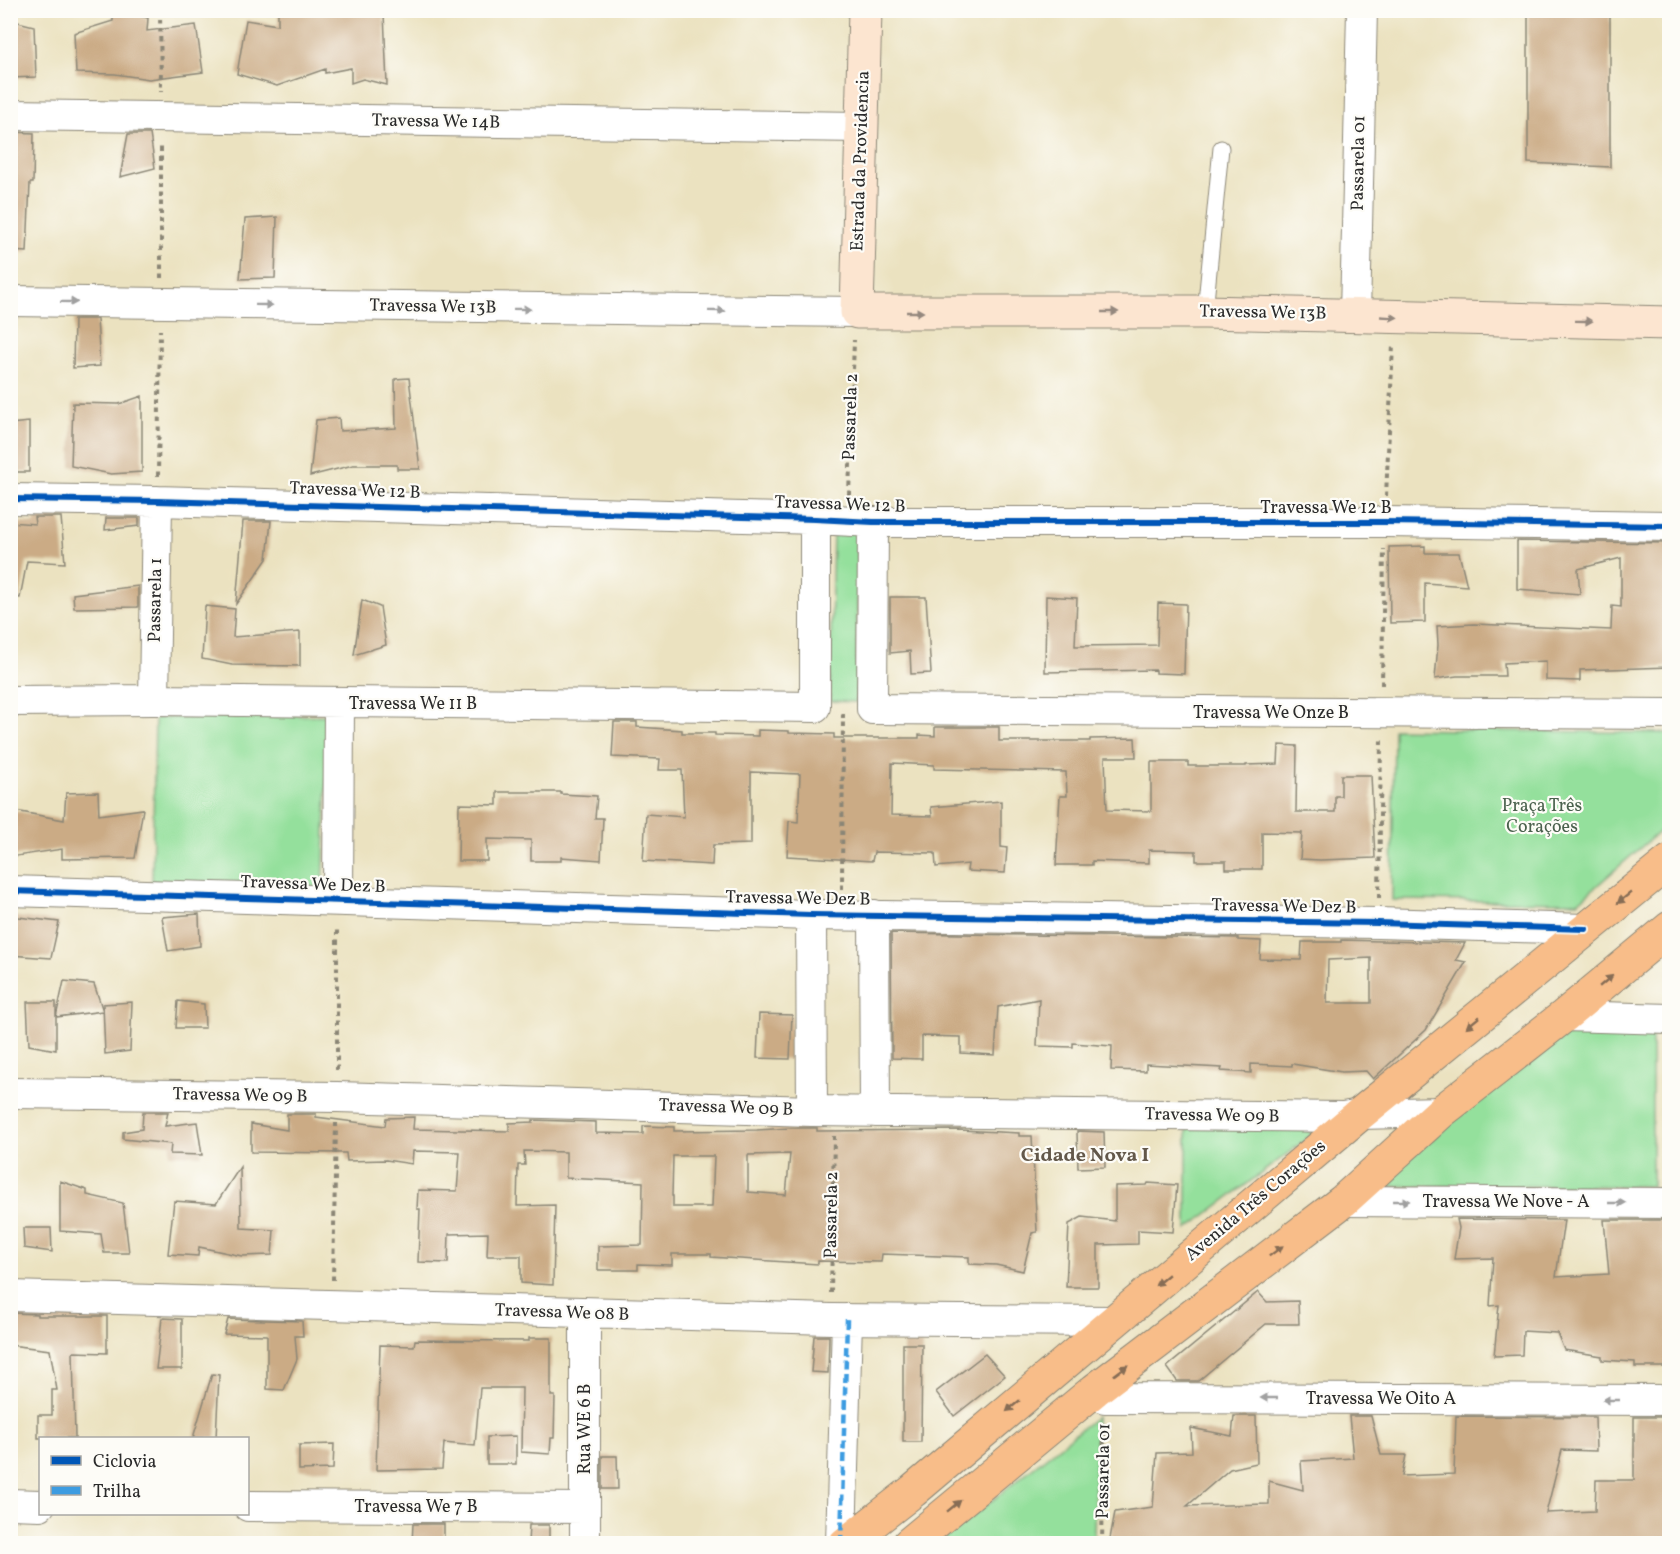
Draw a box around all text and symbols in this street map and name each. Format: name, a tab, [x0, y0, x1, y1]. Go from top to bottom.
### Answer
street label: Estrada da Providencia	[845, 70, 877, 252]
street label: Travessa We 14B	[371, 108, 501, 136]
street label: Passarela 01	[1346, 115, 1372, 211]
street label: Travessa We 13B	[369, 293, 497, 321]
one-way arrow	[59, 298, 78, 307]
street label: Travessa We 13B	[1199, 299, 1327, 327]
one-way arrow	[254, 301, 273, 310]
one-way arrow	[512, 304, 531, 313]
one-way arrow	[707, 306, 726, 316]
one-way arrow	[906, 307, 925, 317]
one-way arrow	[1101, 307, 1120, 317]
one-way arrow	[1380, 312, 1399, 321]
one-way arrow	[1575, 316, 1594, 326]
street label: Passarela 2	[837, 373, 865, 461]
street label: Travessa We 12 B	[289, 476, 421, 506]
street label: Travessa We 12 B	[774, 490, 906, 520]
street label: Travessa We 12 B	[1260, 496, 1392, 521]
street label: Passarela 1	[143, 557, 169, 643]
street label: Travessa We 11 B	[349, 692, 477, 717]
street label: Travessa We Onze B	[1193, 701, 1349, 726]
park label: Praça Três Corações	[1502, 794, 1582, 840]
street label: Travessa We Dez B	[240, 870, 386, 900]
street label: Travessa We Dez B	[725, 885, 871, 913]
one-way arrow	[1616, 891, 1632, 904]
street label: Travessa We Dez B	[1211, 893, 1357, 921]
one-way arrow	[1598, 976, 1613, 988]
one-way arrow	[1466, 1015, 1481, 1027]
street label: Travessa We 09 B	[172, 1082, 308, 1110]
street label: Travessa We 09 B	[658, 1093, 794, 1123]
street label: Travessa We 09 B	[1144, 1102, 1280, 1130]
street label: Avenida Três Corações	[1180, 1135, 1332, 1267]
district label: Cidade Nova I	[1021, 1142, 1149, 1170]
street label: Passarela 2	[819, 1171, 845, 1259]
street label: Travessa We Nove - A	[1422, 1190, 1590, 1215]
one-way arrow	[1392, 1196, 1411, 1206]
one-way arrow	[1608, 1198, 1627, 1208]
one-way arrow	[1269, 1246, 1284, 1258]
one-way arrow	[1155, 1273, 1170, 1286]
street label: Travessa We 08 B	[494, 1298, 630, 1328]
one-way arrow	[1114, 1364, 1129, 1376]
street label: Rua WE 6 B	[573, 1384, 598, 1474]
street label: Travessa We Oito A	[1306, 1387, 1457, 1412]
one-way arrow	[1260, 1393, 1279, 1403]
one-way arrow	[1602, 1395, 1621, 1405]
one-way arrow	[1006, 1399, 1021, 1412]
street label: Passarela 01	[1091, 1423, 1117, 1519]
legend	[39, 1437, 249, 1515]
text: Ciclovia	[93, 1450, 156, 1475]
text: Trilha	[93, 1480, 141, 1505]
street label: Travessa We 7 B	[354, 1495, 478, 1520]
one-way arrow	[946, 1500, 961, 1513]

